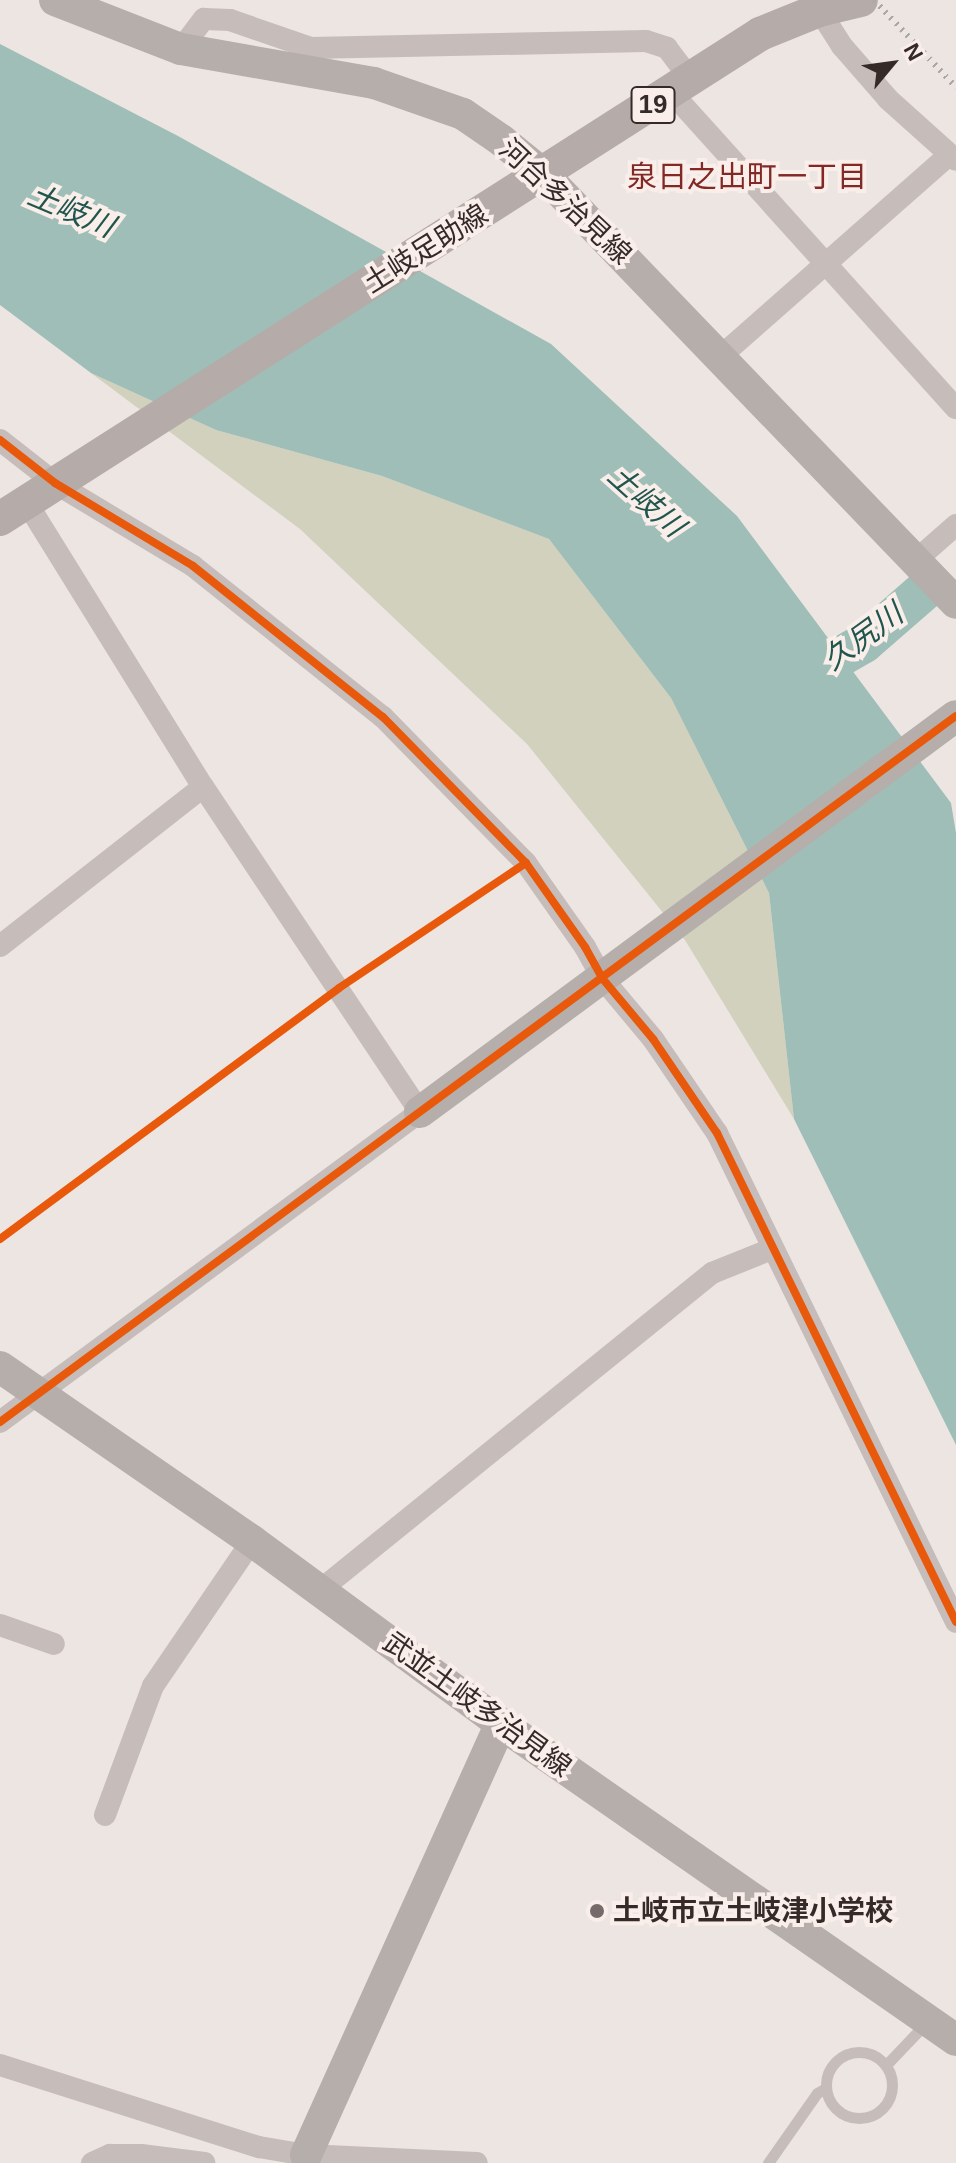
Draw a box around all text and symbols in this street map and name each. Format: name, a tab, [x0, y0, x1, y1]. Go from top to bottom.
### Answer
north arrow	[852, 24, 932, 104]
text: N	[899, 39, 928, 65]
road number: 19	[629, 83, 677, 127]
street label: 河合多治見線	[492, 132, 638, 272]
district label: 泉日之出町一丁目	[627, 159, 867, 195]
water label: 土岐川	[23, 177, 119, 245]
street label: 土岐足助線	[358, 198, 494, 300]
water label: 土岐川	[601, 458, 691, 544]
water label: 久尻川	[816, 596, 910, 678]
street label: 武並土岐多治見線	[377, 1626, 577, 1784]
place label: 土岐市立土岐津小学校	[613, 1894, 893, 1928]
marker: 土岐市立土岐津小学校	[588, 1902, 606, 1920]

